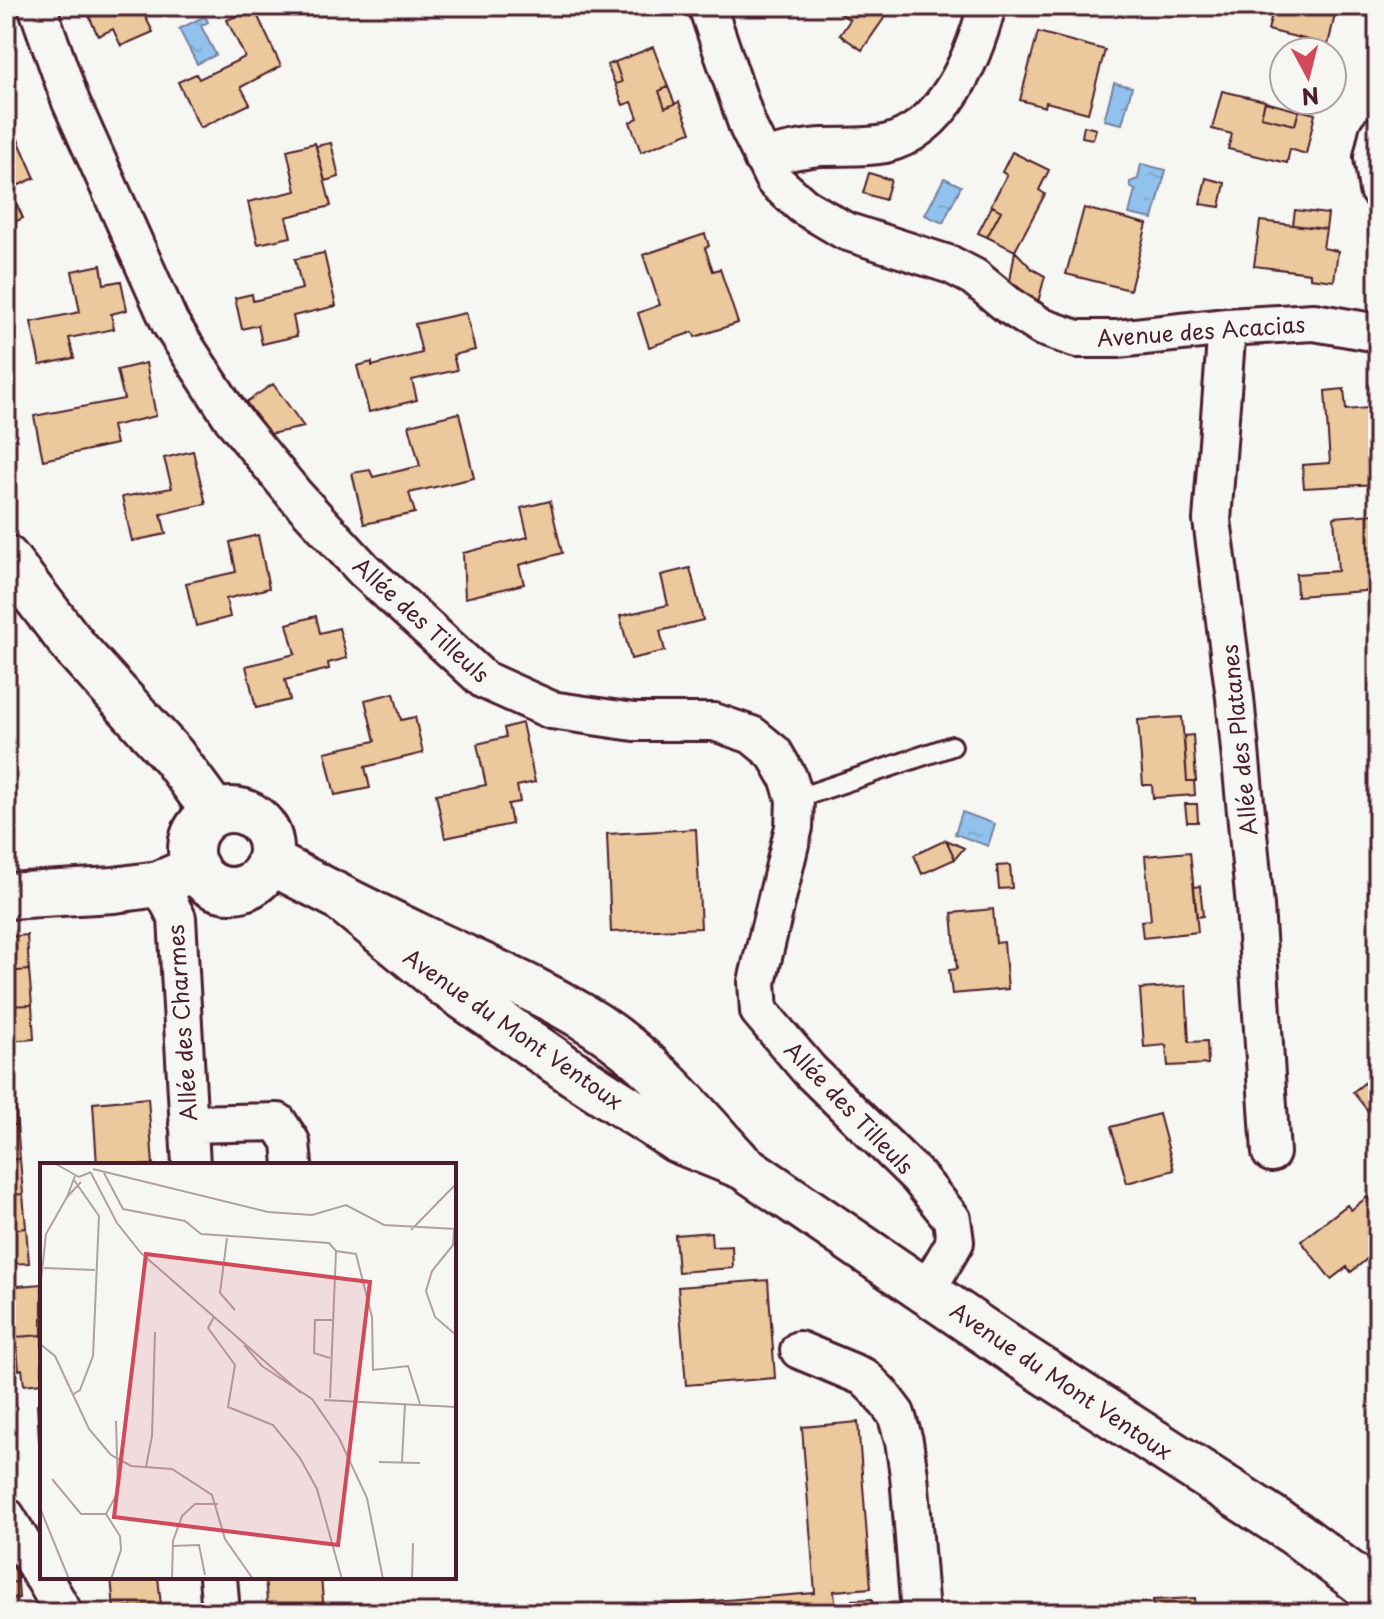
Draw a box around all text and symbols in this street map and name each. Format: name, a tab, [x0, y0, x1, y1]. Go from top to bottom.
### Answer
north arrow	[1268, 36, 1348, 116]
text: N	[1300, 80, 1321, 115]
street label: Avenue des Acacias	[1096, 306, 1306, 354]
street label: Allée des Tilleuls	[346, 549, 498, 689]
street label: Allée des Platanes	[1212, 643, 1264, 837]
street label: Allée des Charmes	[158, 924, 204, 1122]
street label: Avenue du Mont Ventoux	[398, 940, 630, 1116]
street label: Allée des Tilleuls	[778, 1033, 922, 1181]
inset map	[40, 1163, 456, 1579]
street label: Avenue du Mont Ventoux	[944, 1293, 1180, 1467]

